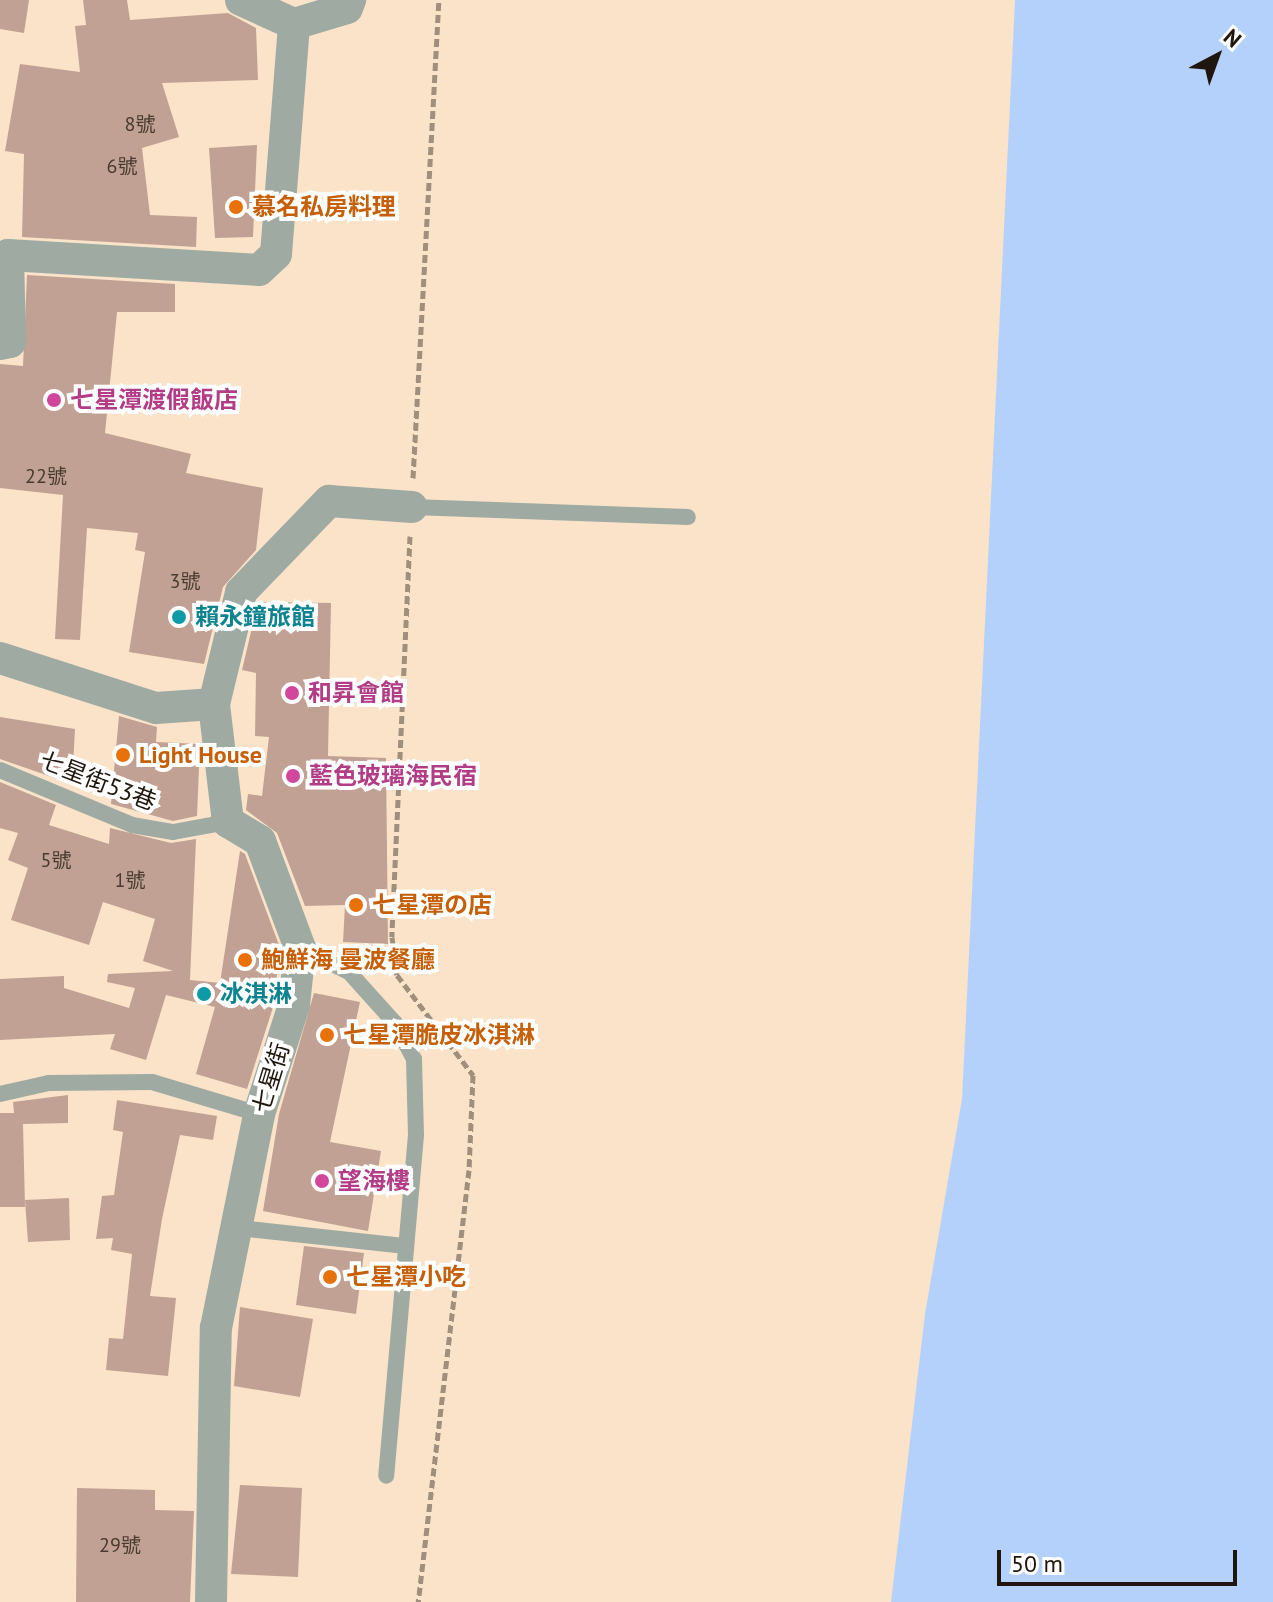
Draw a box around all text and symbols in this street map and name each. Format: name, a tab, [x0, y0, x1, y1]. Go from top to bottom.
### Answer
north arrow	[1177, 16, 1257, 96]
text: N	[1218, 23, 1247, 53]
house number: 8號	[125, 112, 155, 136]
house number: 6號	[107, 154, 137, 178]
place label: 慕名私房料理	[252, 193, 396, 221]
marker: 慕名私房料理	[227, 198, 245, 216]
place label: 七星潭渡假飯店	[70, 386, 238, 414]
marker: 七星潭渡假飯店	[45, 391, 63, 409]
house number: 22號	[25, 464, 67, 488]
house number: 3號	[170, 569, 200, 593]
place label: 賴永鐘旅館	[195, 603, 315, 631]
marker: 賴永鐘旅館	[170, 608, 188, 626]
place label: 和昇會館	[308, 679, 404, 707]
marker: 和昇會館	[283, 684, 301, 702]
place label: Light House	[139, 741, 262, 769]
street label: 七星街53巷	[36, 746, 160, 816]
marker: Light House	[114, 746, 132, 764]
place label: 藍色玻璃海民宿	[309, 762, 477, 790]
marker: 藍色玻璃海民宿	[284, 767, 302, 785]
house number: 5號	[41, 848, 71, 872]
house number: 1號	[115, 868, 145, 892]
place label: 七星潭の店	[372, 891, 492, 919]
marker: 七星潭の店	[347, 896, 365, 914]
place label: 鮑鮮海 曼波餐廳	[261, 946, 435, 974]
marker: 鮑鮮海 曼波餐廳	[236, 951, 254, 969]
place label: 冰淇淋	[220, 980, 292, 1008]
marker: 冰淇淋	[195, 985, 213, 1003]
place label: 七星潭脆皮冰淇淋	[343, 1021, 535, 1049]
marker: 七星潭脆皮冰淇淋	[318, 1026, 336, 1044]
street label: 七星街	[247, 1039, 295, 1117]
place label: 望海樓	[338, 1167, 410, 1195]
marker: 望海樓	[313, 1172, 331, 1190]
place label: 七星潭小吃	[346, 1263, 466, 1291]
marker: 七星潭小吃	[321, 1268, 339, 1286]
house number: 29號	[99, 1533, 141, 1557]
scale bar	[1001, 1534, 1241, 1584]
text: 50 m	[1011, 1548, 1063, 1579]

